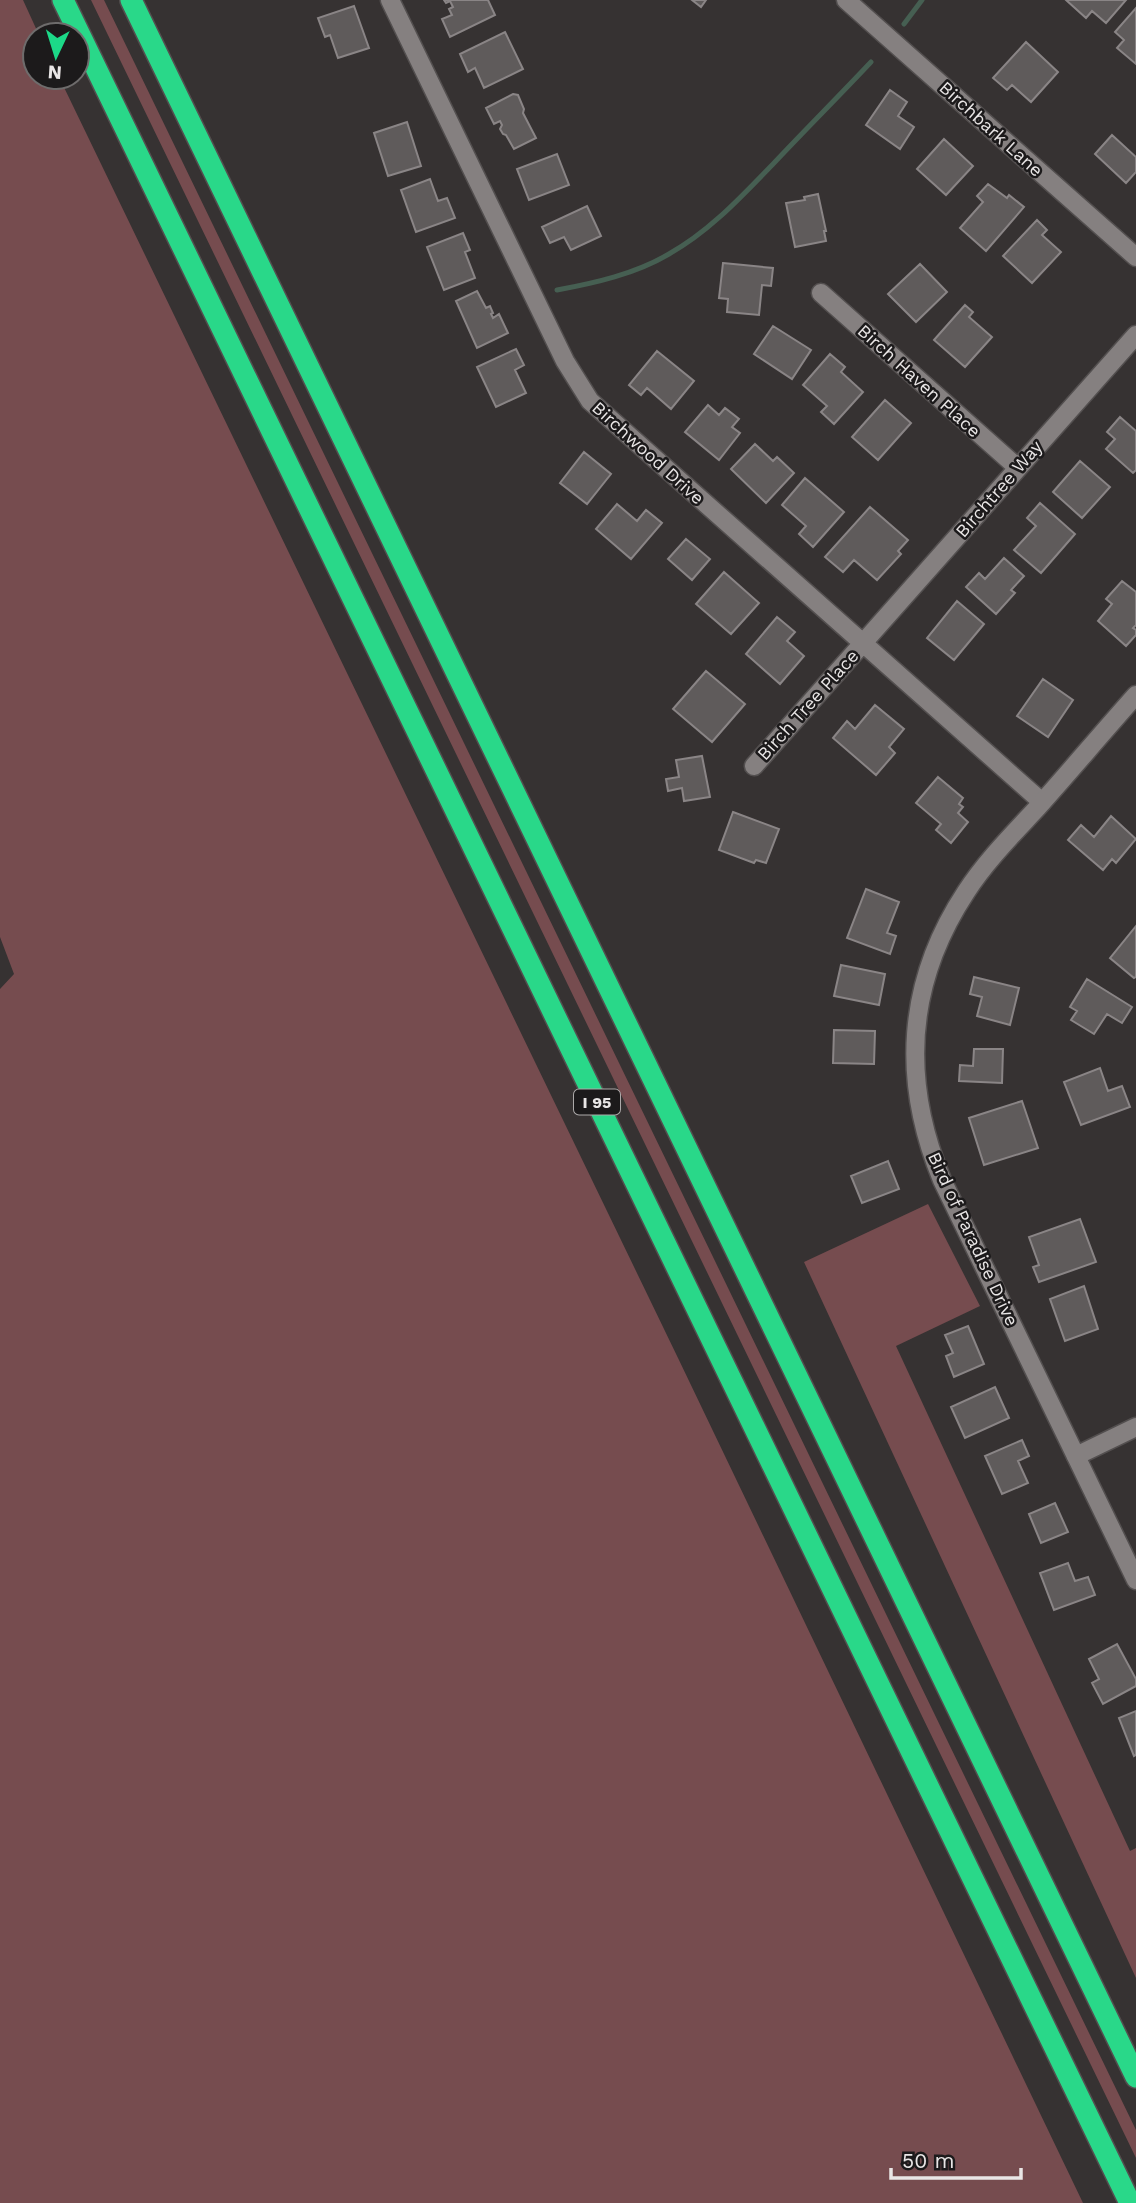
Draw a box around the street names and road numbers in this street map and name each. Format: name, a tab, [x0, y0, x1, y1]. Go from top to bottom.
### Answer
street label: Birchbark Lane	[935, 77, 1047, 181]
street label: Birch Haven Place	[854, 320, 985, 441]
street label: Birchwood Drive	[588, 397, 709, 508]
street label: Birchtree Way	[951, 435, 1047, 541]
street label: Birch Tree Place	[753, 645, 863, 764]
road number: I 95	[574, 1090, 620, 1114]
street label: Bird of Paradise Drive	[924, 1148, 1023, 1329]

